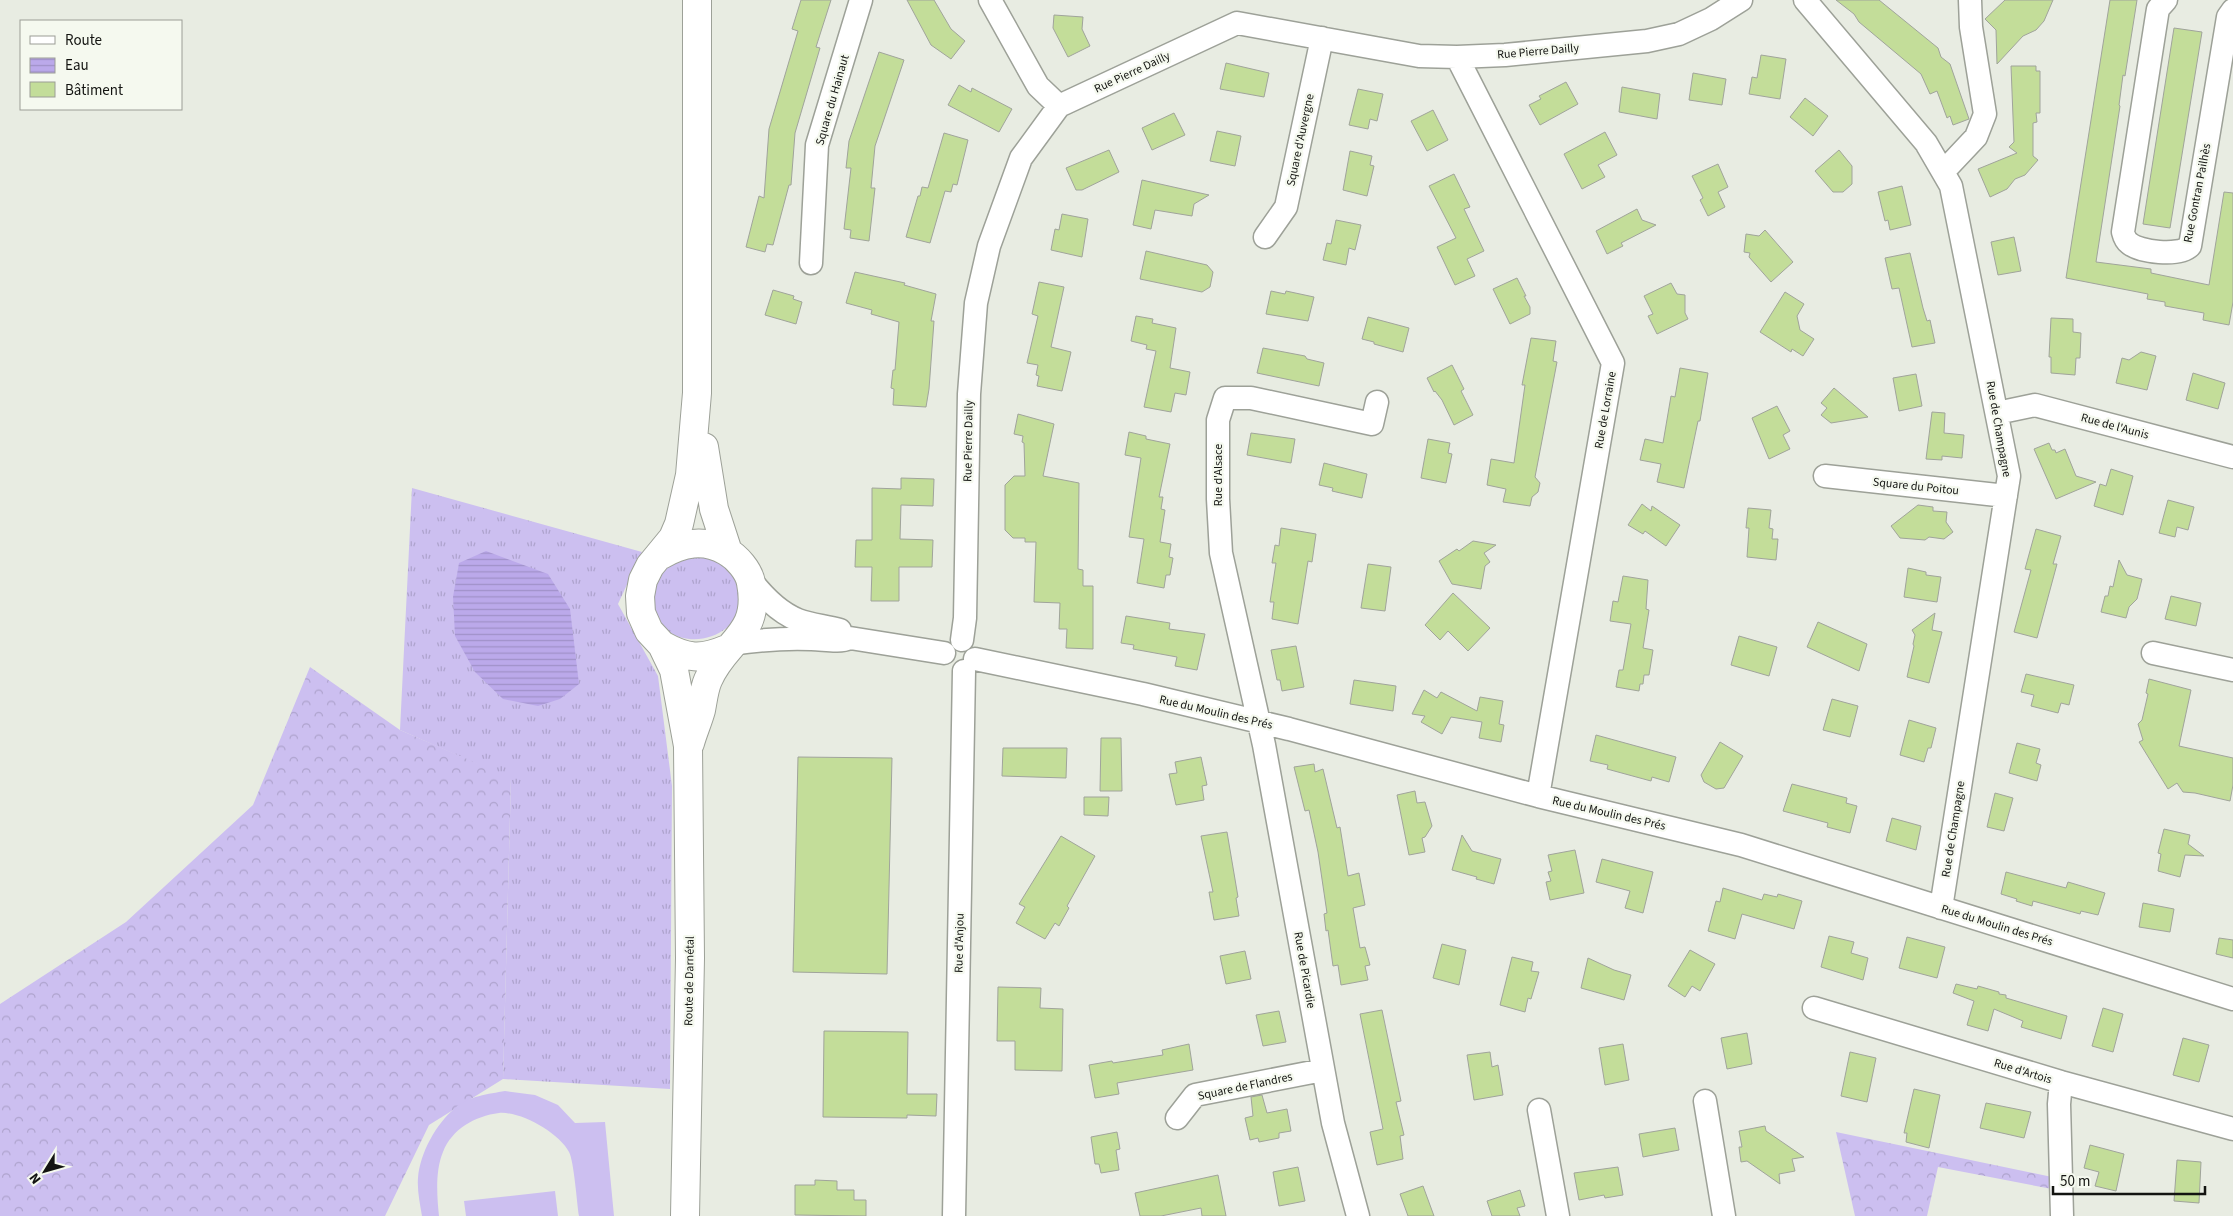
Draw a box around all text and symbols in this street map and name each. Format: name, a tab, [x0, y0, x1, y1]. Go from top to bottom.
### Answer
legend	[20, 20, 182, 110]
text: Route	[65, 30, 102, 51]
street label: Rue Pierre Dailly	[1496, 39, 1580, 64]
street label: Rue Pierre Dailly	[1091, 47, 1173, 98]
street label: Square du Hainaut	[811, 53, 854, 147]
text: Eau	[65, 55, 89, 76]
text: Bâtiment	[65, 80, 123, 101]
street label: Square d'Auvergne	[1282, 92, 1319, 188]
street label: Rue Gontran Pailhès	[2180, 142, 2215, 244]
street label: Rue de Lorraine	[1590, 370, 1621, 450]
street label: Rue de Champagne	[1982, 380, 2015, 478]
street label: Rue Pierre Dailly	[959, 399, 978, 482]
street label: Rue de l'Aunis	[2079, 409, 2151, 444]
street label: Rue d'Alsace	[1210, 444, 1227, 506]
street label: Square du Poitou	[1872, 474, 1960, 499]
street label: Rue du Moulin des Prés	[1158, 691, 1274, 734]
street label: Rue de Champagne	[1937, 780, 1969, 878]
street label: Rue du Moulin des Prés	[1551, 792, 1667, 835]
street label: Rue du Moulin des Prés	[1939, 900, 2055, 951]
street label: Rue d'Anjou	[950, 913, 969, 973]
street label: Rue de Picardie	[1289, 930, 1320, 1010]
street label: Route de Darnétal	[680, 936, 699, 1026]
street label: Rue d'Artois	[1992, 1055, 2054, 1088]
street label: Square de Flandres	[1196, 1068, 1294, 1105]
north arrow	[20, 1146, 70, 1196]
scale bar	[2053, 1164, 2206, 1196]
text: N	[25, 1168, 46, 1188]
text: 50 m	[2060, 1171, 2090, 1192]

